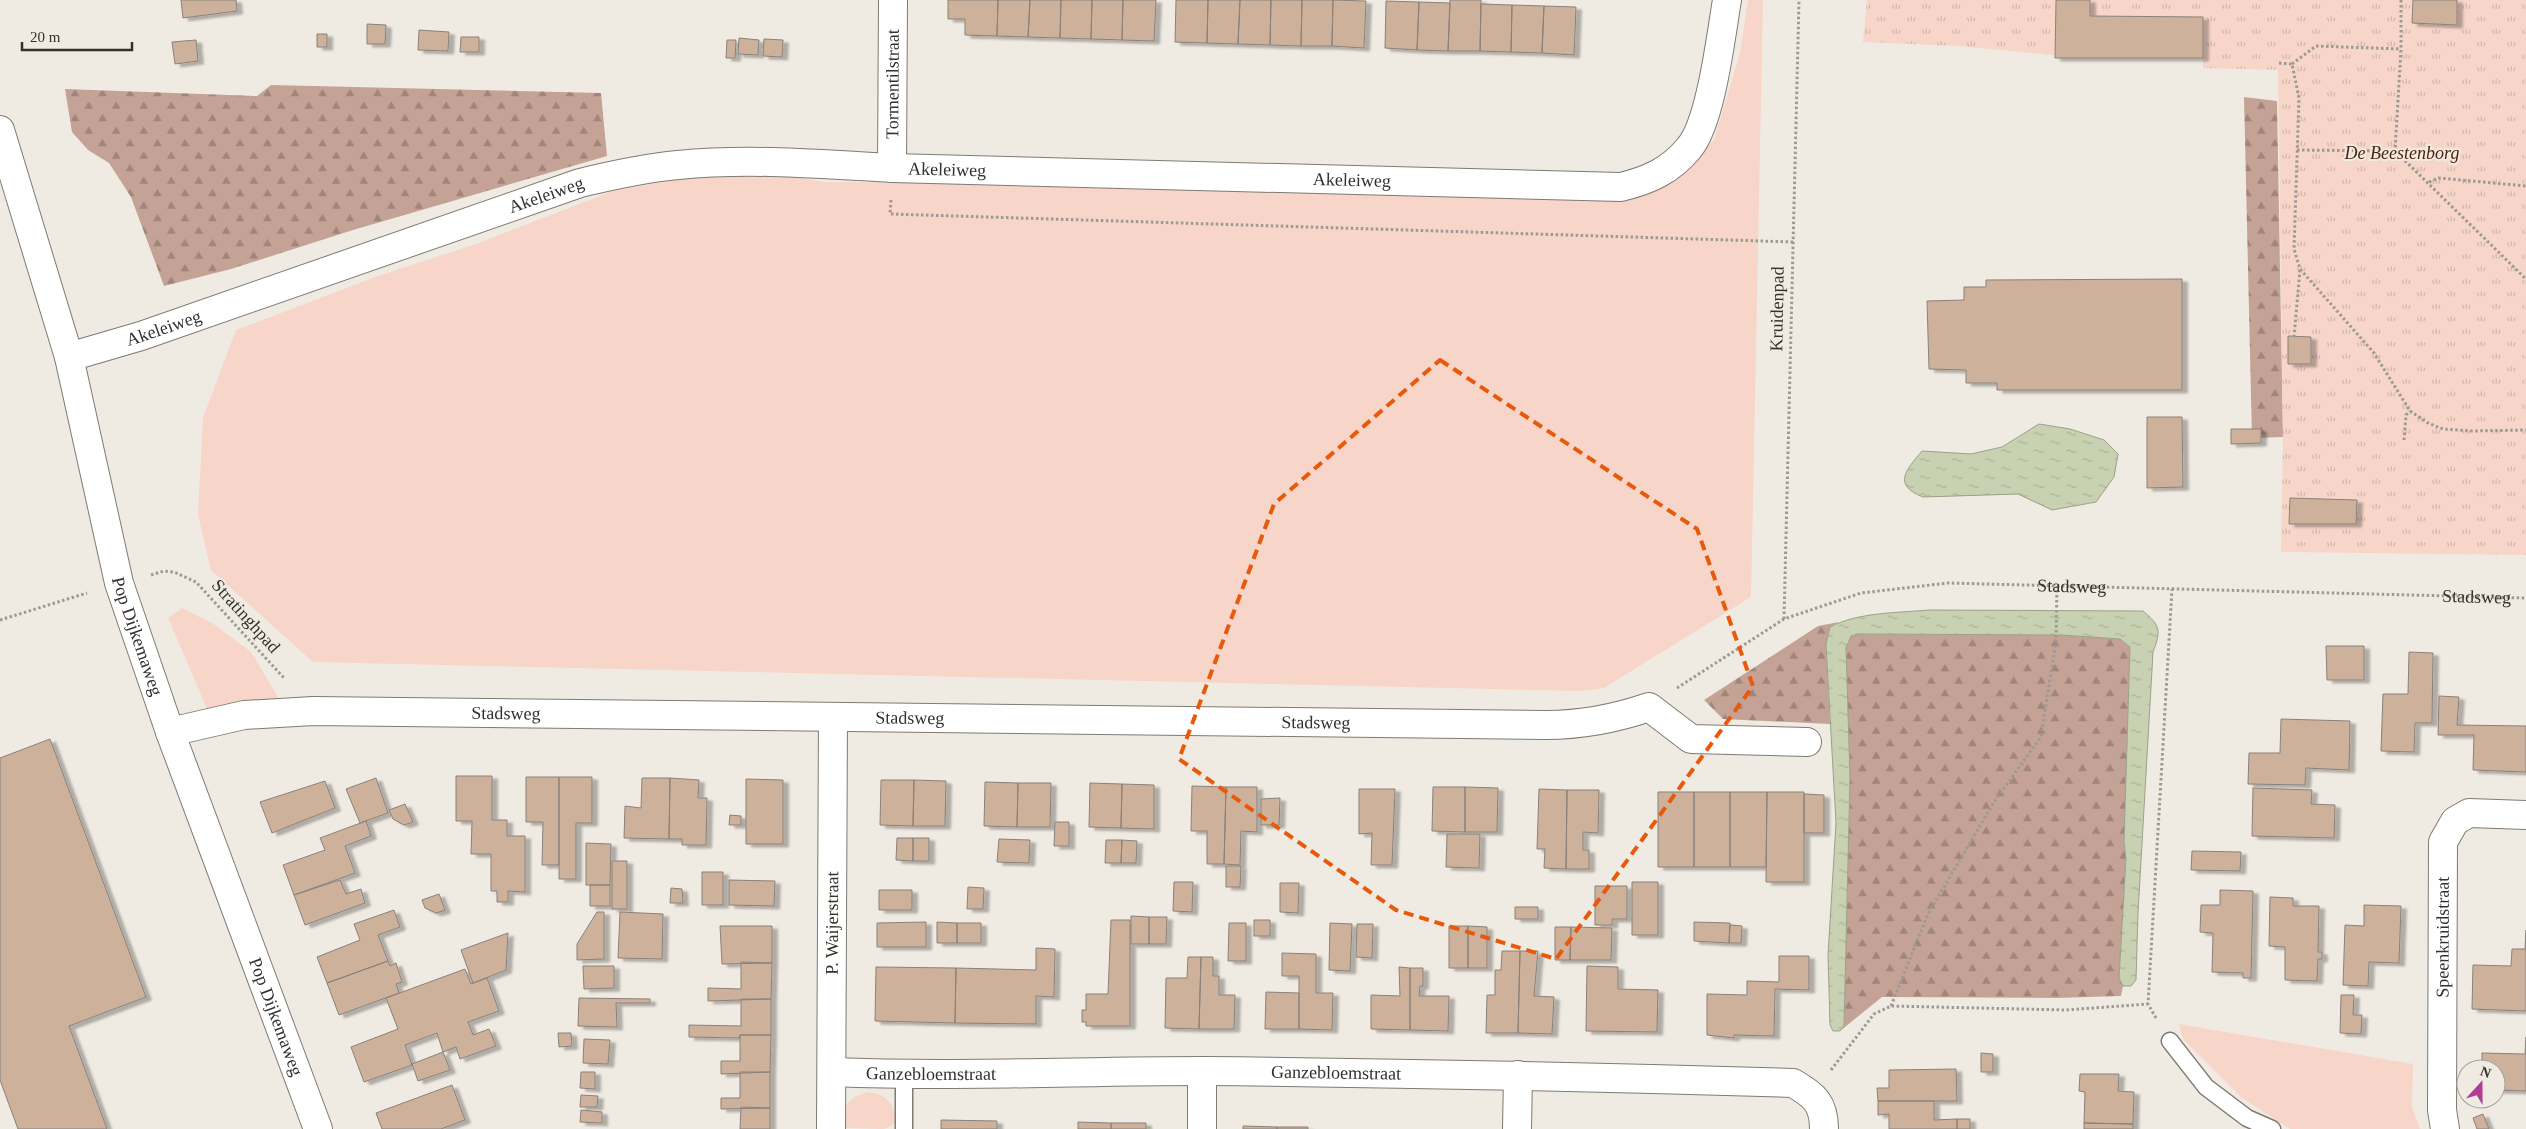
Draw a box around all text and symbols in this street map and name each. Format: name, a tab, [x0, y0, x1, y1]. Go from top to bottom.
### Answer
scale bar	[22, 20, 132, 52]
text: 20 m	[30, 29, 61, 45]
street label: Tormentilstraat	[882, 29, 903, 139]
park label: De Beestenborg	[2344, 143, 2459, 163]
street label: Akeleiweg	[908, 158, 986, 180]
street label: Akeleiweg	[1313, 169, 1391, 191]
street label: Akeleiweg	[506, 173, 586, 217]
street label: Kruidenpad	[1766, 266, 1788, 352]
street label: Akeleiweg	[124, 306, 204, 350]
street label: Pop Dijkemaweg	[108, 575, 167, 698]
street label: Stratinghpad	[208, 575, 284, 657]
street label: Stadsweg	[2037, 575, 2107, 597]
street label: Stadsweg	[2442, 586, 2511, 608]
street label: Stadsweg	[471, 703, 541, 724]
street label: Stadsweg	[875, 707, 945, 728]
street label: Stadsweg	[1281, 712, 1351, 733]
street label: P. Waijerstraat	[822, 871, 842, 975]
street label: Speenkruidstraat	[2432, 877, 2453, 998]
street label: Pop Dijkemaweg	[245, 955, 307, 1079]
north arrow	[2456, 1059, 2506, 1109]
street label: Ganzebloemstraat	[1271, 1062, 1401, 1084]
street label: Ganzebloemstraat	[866, 1063, 996, 1084]
text: N	[2478, 1064, 2493, 1081]

